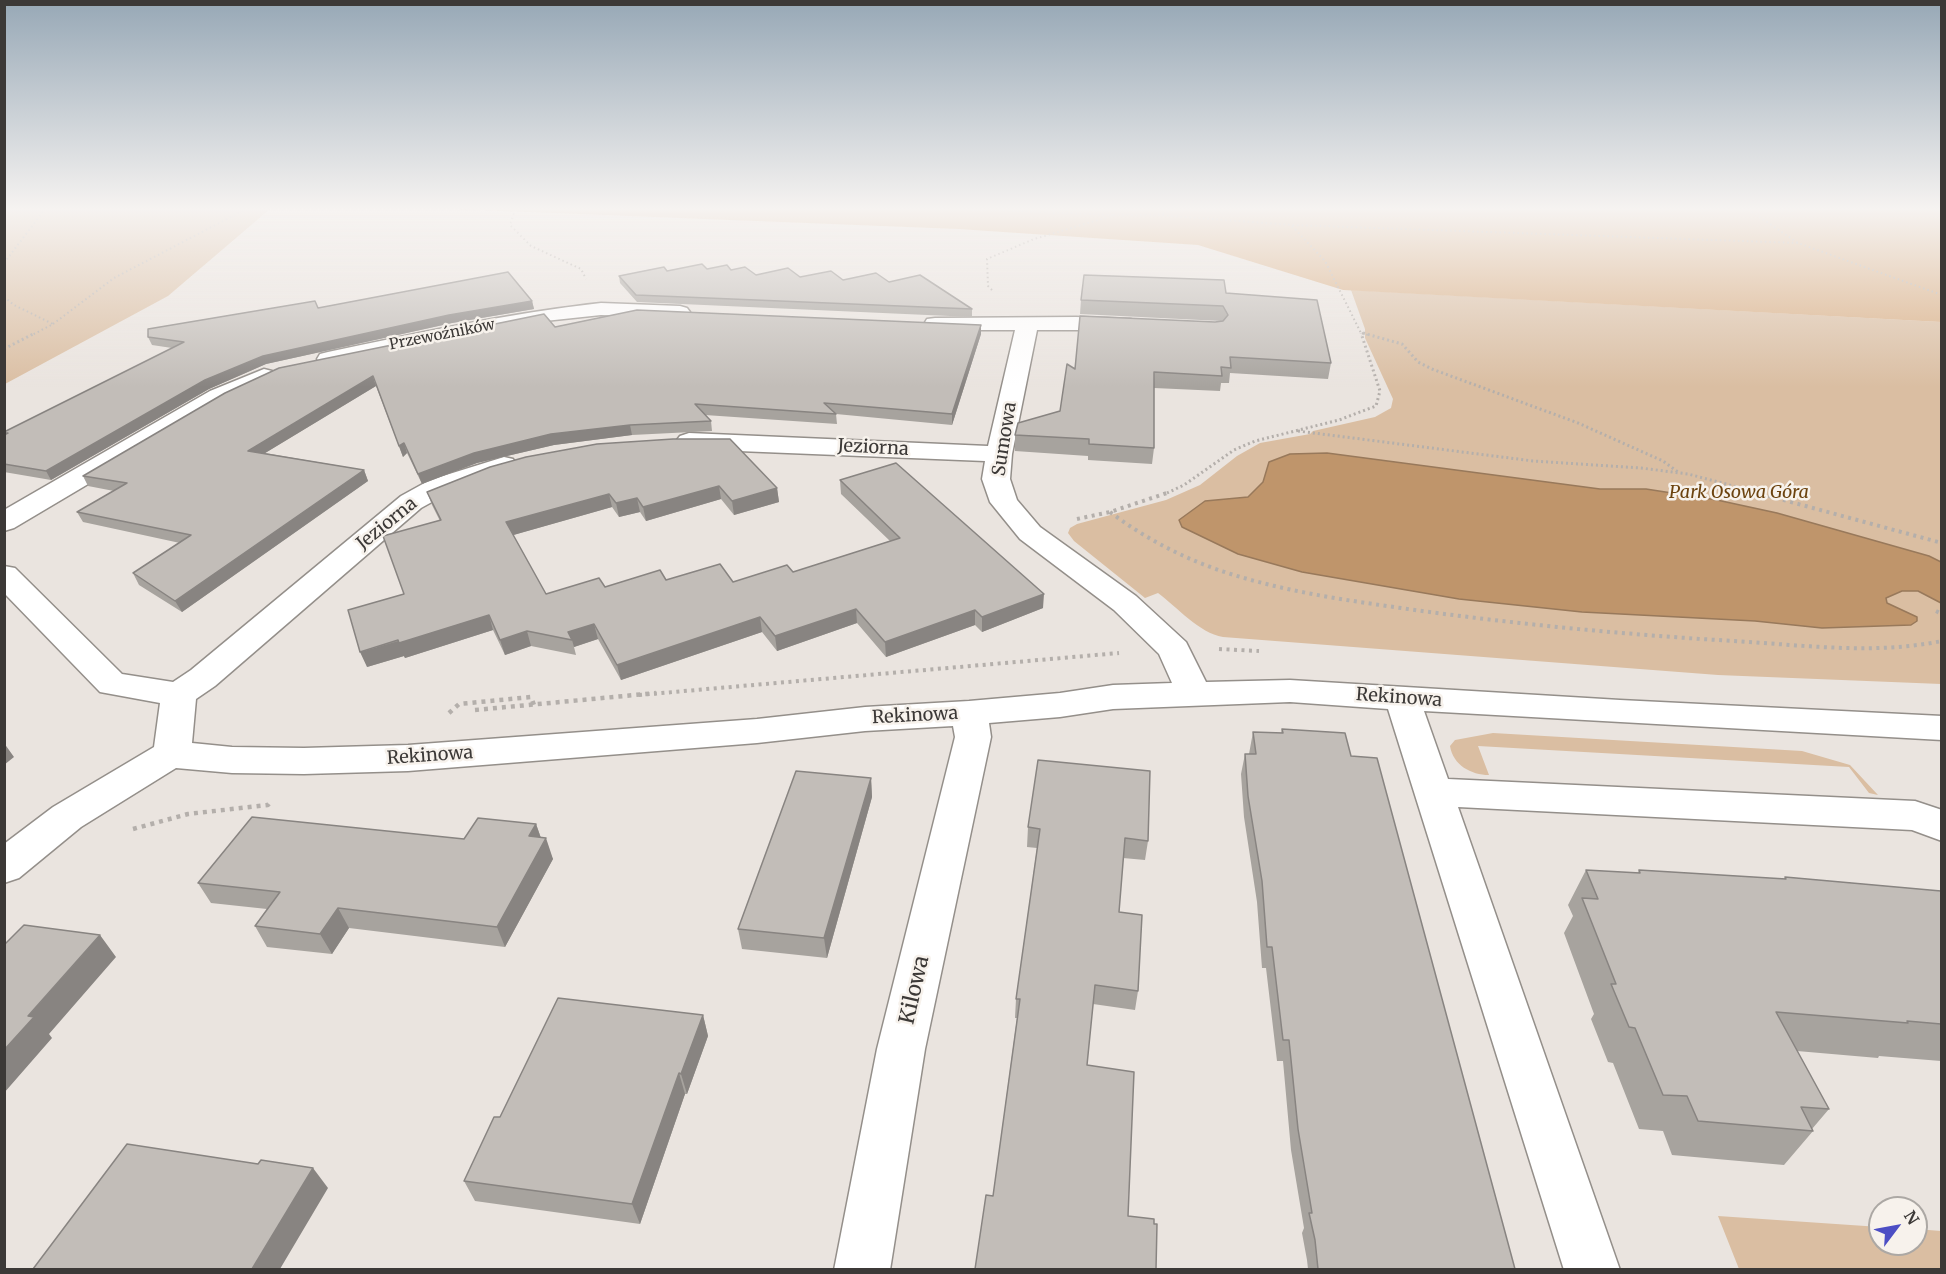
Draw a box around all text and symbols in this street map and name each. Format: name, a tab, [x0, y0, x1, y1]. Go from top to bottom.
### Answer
street label: Przewoźników	[388, 316, 496, 354]
street label: Sumowa	[988, 400, 1022, 478]
street label: Jeziorna	[837, 435, 909, 461]
park label: Park Osowa Góra	[1669, 482, 1809, 504]
street label: Jeziorna	[353, 493, 421, 555]
street label: Rekinowa	[1355, 684, 1443, 712]
street label: Rekinowa	[871, 703, 959, 729]
street label: Rekinowa	[386, 742, 474, 770]
street label: Kilowa	[895, 953, 935, 1027]
north arrow	[1868, 1196, 1928, 1256]
text: N	[1900, 1207, 1923, 1228]

